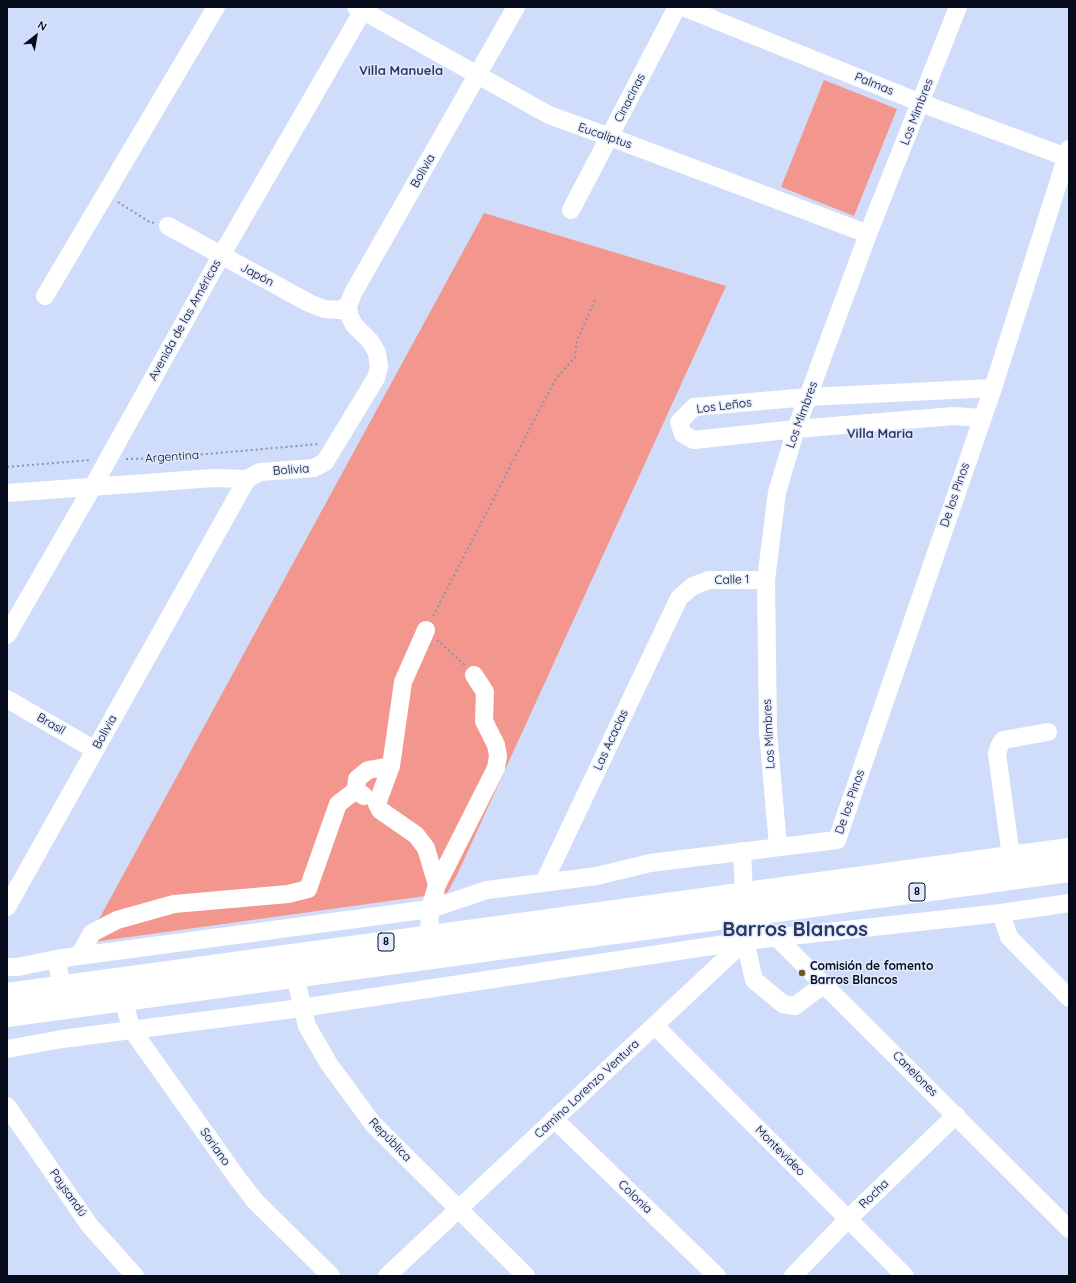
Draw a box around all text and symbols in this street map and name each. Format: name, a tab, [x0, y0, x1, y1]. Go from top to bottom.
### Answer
north arrow	[16, 16, 56, 56]
text: N	[35, 18, 49, 34]
district label: Villa Manuela	[359, 63, 443, 79]
street label: Palmas	[852, 70, 896, 98]
street label: Cinacinas	[612, 71, 648, 125]
street label: Los Mimbres	[898, 77, 936, 147]
street label: Eucaliptus	[576, 120, 634, 152]
street label: Bolivia	[408, 152, 438, 190]
street label: Avenida de las Américas	[146, 257, 224, 383]
street label: Japón	[238, 260, 276, 290]
street label: Los Mimbres	[783, 380, 821, 450]
street label: Los Leños	[696, 395, 752, 417]
district label: Villa Maria	[847, 426, 913, 442]
street label: Argentina	[145, 448, 199, 466]
street label: De los Pinos	[937, 461, 973, 529]
street label: Bolivia	[272, 462, 310, 478]
street label: Calle 1	[714, 572, 750, 588]
street label: Los Mimbres	[760, 699, 778, 769]
street label: Las Acacias	[591, 707, 631, 773]
street label: Brasil	[34, 710, 68, 738]
street label: Bolivia	[90, 713, 120, 751]
street label: De los Pinos	[832, 768, 868, 836]
road number: 8	[909, 883, 925, 901]
district label: Barros Blancos	[722, 918, 868, 942]
road number: 8	[378, 933, 394, 951]
place label: Comisión de fomento Barros Blancos	[810, 959, 934, 987]
marker: Comisión de fomento Barros Blancos	[797, 968, 807, 978]
street label: Camino Lorenzo Ventura	[532, 1037, 642, 1141]
street label: Canelones	[889, 1048, 941, 1100]
street label: República	[366, 1115, 414, 1165]
street label: Montevideo	[752, 1123, 808, 1179]
street label: Soriano	[197, 1125, 233, 1169]
street label: Paysandú	[46, 1166, 90, 1220]
street label: Rocha	[856, 1176, 892, 1212]
street label: Colonia	[615, 1177, 655, 1217]

